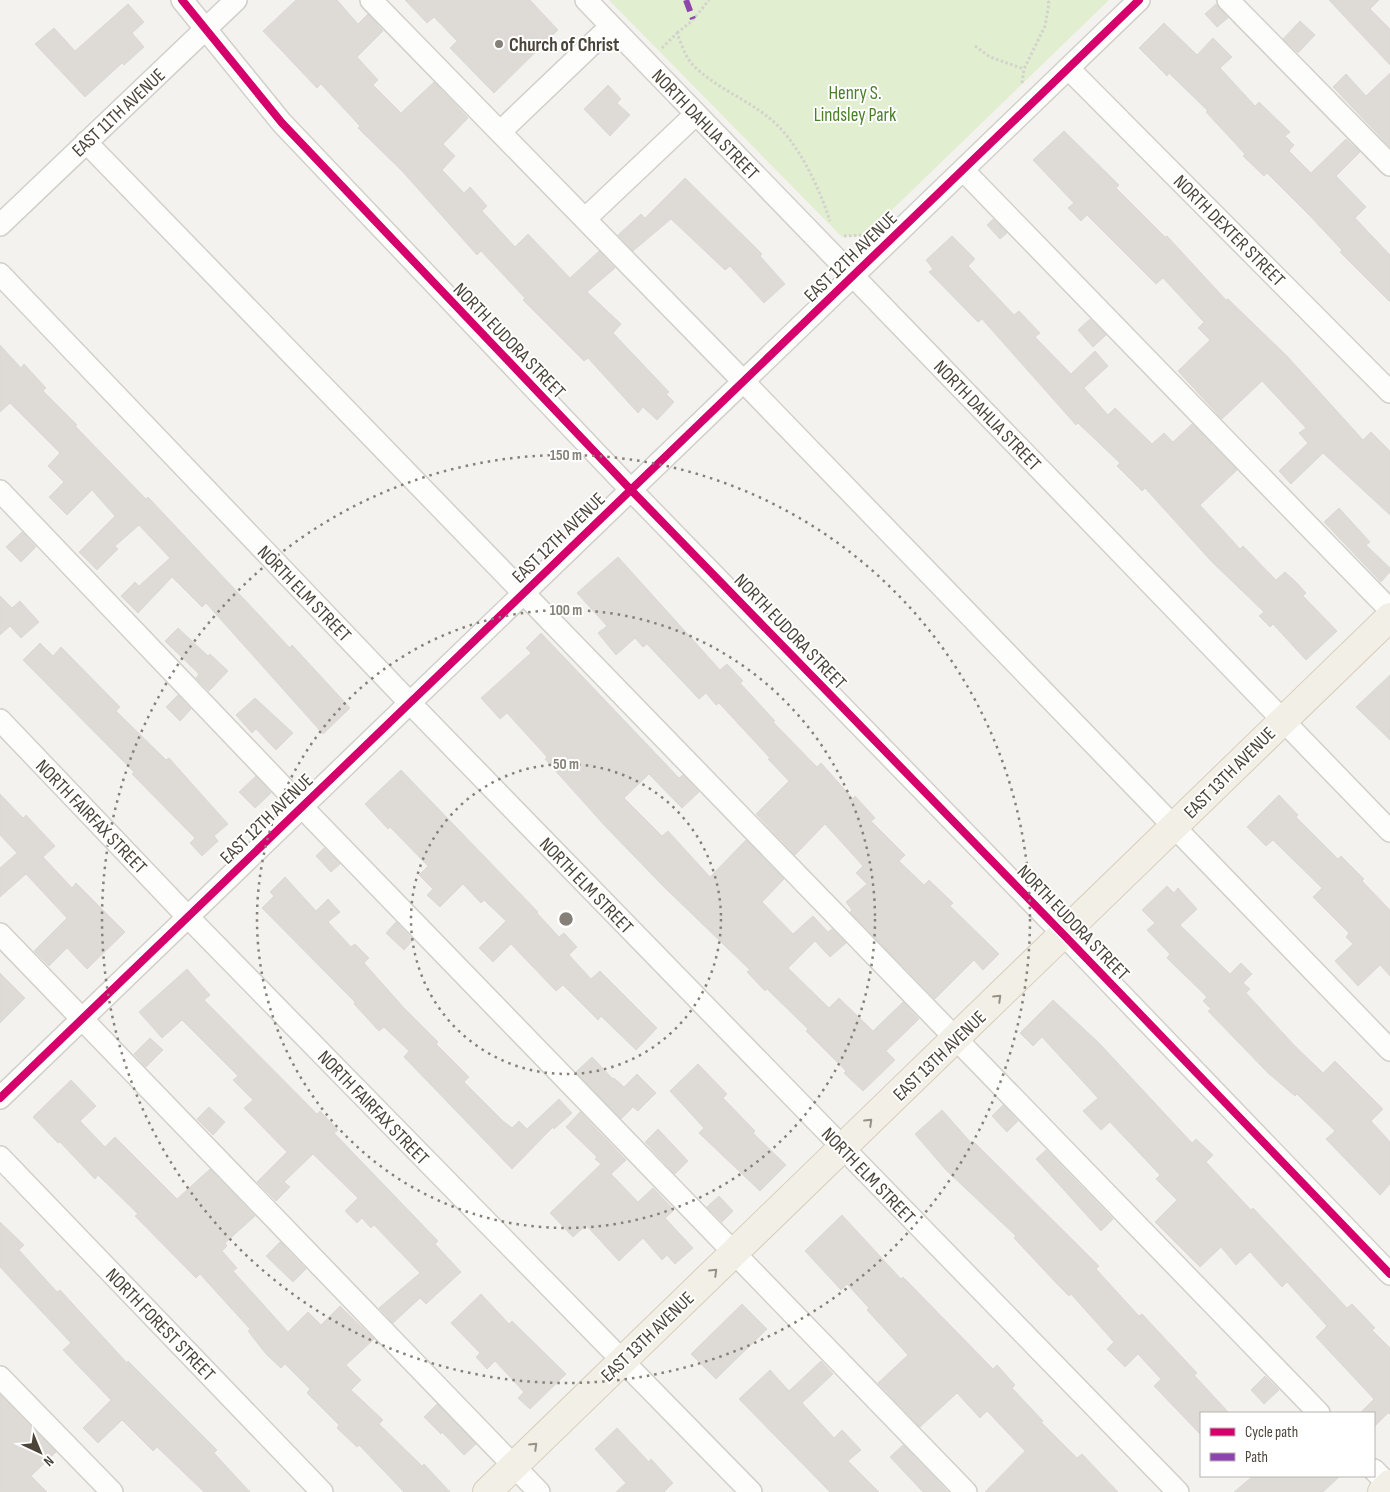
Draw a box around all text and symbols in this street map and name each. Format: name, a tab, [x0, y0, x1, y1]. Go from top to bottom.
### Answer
place label: Church of Christ	[509, 34, 619, 57]
marker: Church of Christ	[493, 38, 505, 50]
street label: EAST 11TH AVENUE	[68, 64, 170, 162]
street label: NORTH DAHLIA STREET	[646, 65, 764, 185]
park label: Henry S. Lindsley Park	[814, 82, 897, 127]
street label: NORTH DEXTER STREET	[1168, 170, 1290, 292]
street label: EAST 12TH AVENUE	[800, 207, 902, 307]
street label: NORTH EUDORA STREET	[448, 279, 570, 404]
street label: NORTH DAHLIA STREET	[928, 356, 1046, 476]
text: 150 m	[550, 446, 582, 465]
street label: EAST 12TH AVENUE	[508, 488, 610, 588]
street label: NORTH ELM STREET	[252, 541, 356, 647]
street label: NORTH EUDORA STREET	[729, 570, 851, 695]
text: 100 m	[550, 601, 582, 620]
street label: EAST 13TH AVENUE	[1179, 722, 1281, 824]
street label: NORTH FAIRFAX STREET	[31, 755, 152, 879]
text: 50 m	[553, 755, 579, 774]
street label: EAST 12TH AVENUE	[216, 769, 318, 869]
street label: NORTH ELM STREET	[534, 833, 638, 939]
street label: NORTH EUDORA STREET	[1012, 861, 1134, 986]
centre of rings	[557, 910, 575, 928]
one-way arrow	[993, 995, 1002, 1004]
street label: EAST 13TH AVENUE	[889, 1006, 991, 1106]
street label: NORTH FAIRFAX STREET	[313, 1046, 434, 1170]
one-way arrow	[863, 1119, 872, 1128]
street label: NORTH ELM STREET	[816, 1123, 920, 1229]
street label: NORTH FOREST STREET	[100, 1264, 220, 1386]
one-way arrow	[708, 1268, 717, 1277]
street label: EAST 13TH AVENUE	[597, 1287, 699, 1387]
legend	[1200, 1412, 1375, 1477]
text: Cycle path	[1245, 1423, 1298, 1442]
north arrow	[15, 1427, 65, 1477]
one-way arrow	[529, 1442, 538, 1451]
text: Path	[1245, 1448, 1268, 1467]
text: N	[40, 1452, 57, 1470]

